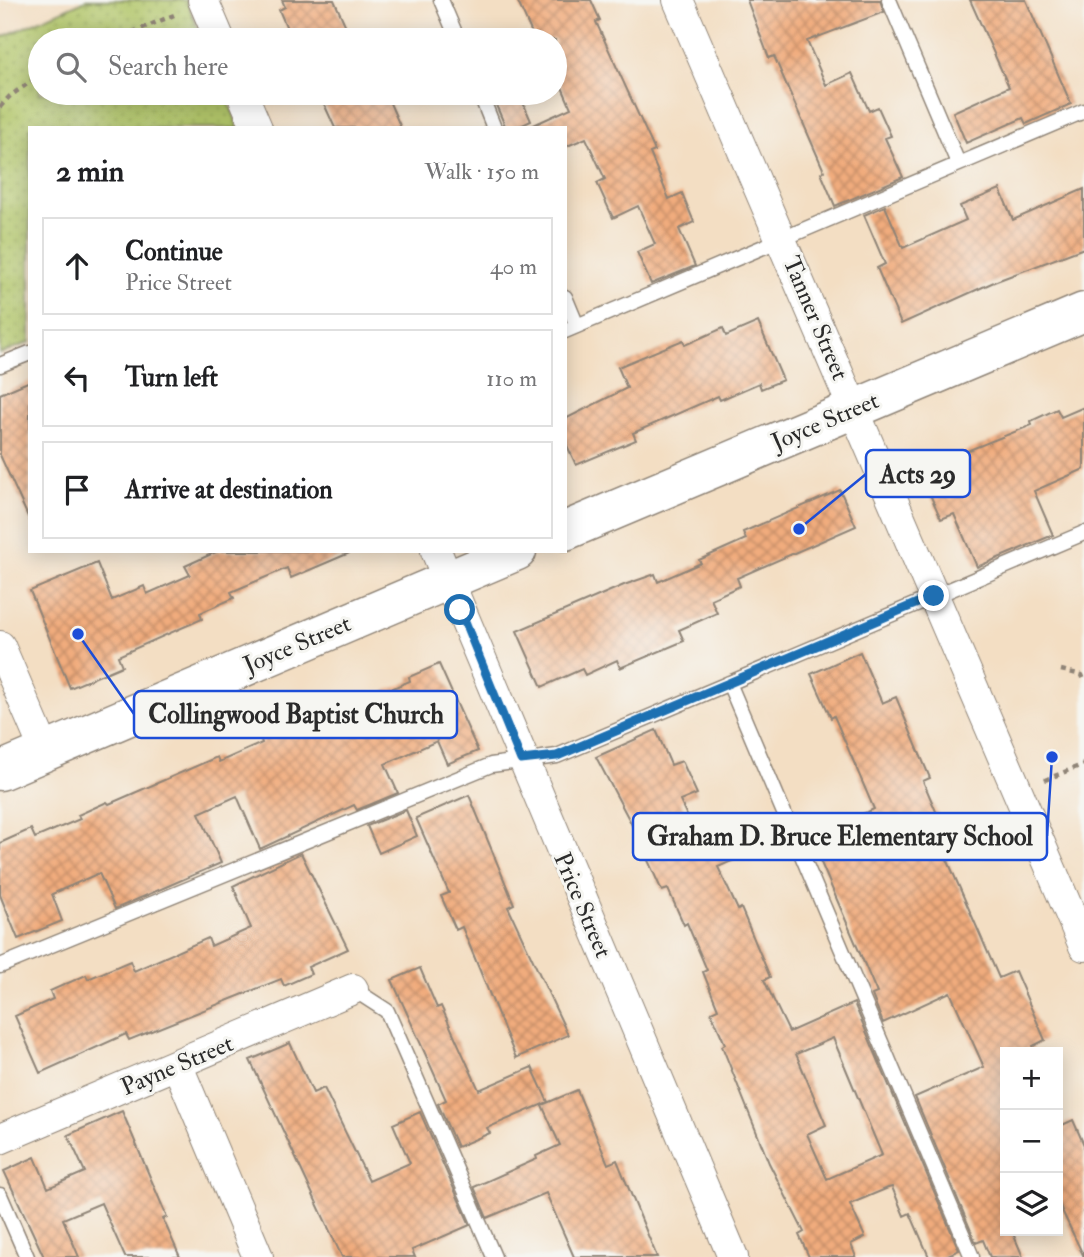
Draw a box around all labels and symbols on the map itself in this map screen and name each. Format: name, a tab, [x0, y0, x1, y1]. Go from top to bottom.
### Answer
street label: Tanner Street	[776, 252, 856, 385]
street label: Joyce Street	[766, 385, 884, 458]
callout: Acts 29	[866, 450, 970, 497]
text: Acts 29	[879, 459, 956, 491]
route end	[918, 580, 949, 611]
route start	[444, 594, 475, 625]
street label: Joyce Street	[238, 608, 356, 681]
callout: Collingwood Baptist Church	[134, 691, 457, 738]
text: Collingwood Baptist Church	[148, 699, 444, 732]
callout: Graham D. Bruce Elementary School	[633, 813, 1047, 860]
text: Graham D. Bruce Elementary School	[647, 821, 1033, 854]
street label: Price Street	[546, 848, 619, 963]
street label: Payne Street	[116, 1028, 238, 1103]

